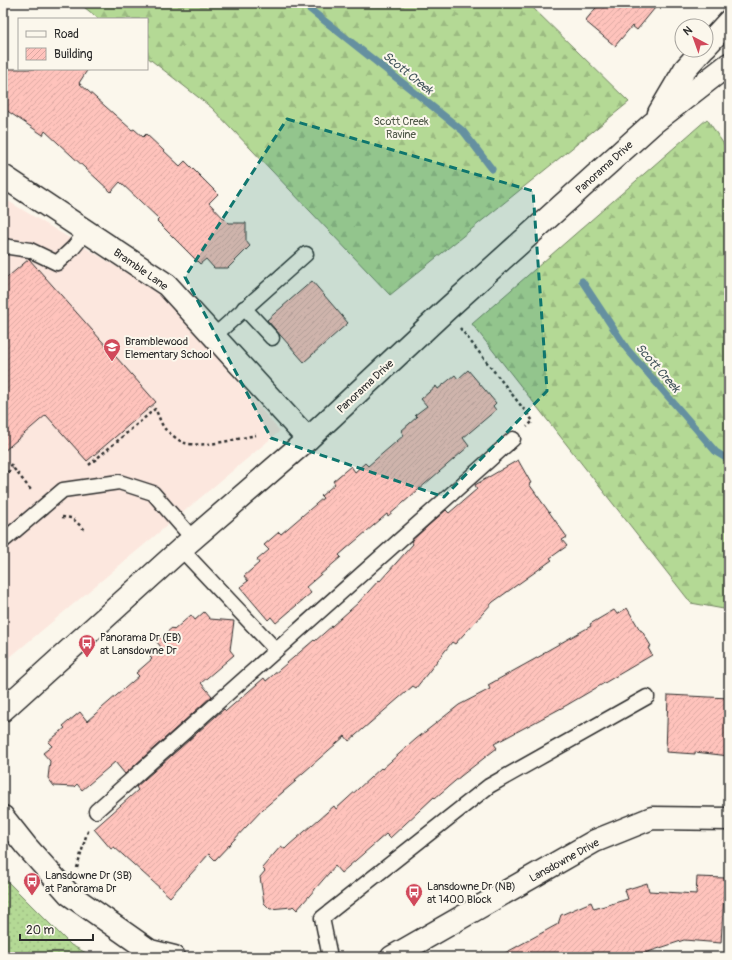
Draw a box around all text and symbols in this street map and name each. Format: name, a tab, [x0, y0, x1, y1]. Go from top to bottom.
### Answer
legend	[18, 18, 148, 70]
north arrow	[674, 18, 714, 58]
text: N	[681, 23, 695, 38]
text: Road	[54, 27, 79, 42]
text: Building	[54, 47, 93, 62]
water label: Scott Creek	[380, 49, 437, 99]
park label: Scott Creek Ravine	[373, 115, 429, 141]
street label: Panorama Drive	[573, 138, 636, 196]
street label: Bramble Lane	[111, 246, 171, 293]
place label: Bramblewood Elementary School	[125, 335, 212, 361]
school or university icon: Bramblewood Elementary School	[102, 337, 122, 362]
water label: Scott Creek	[632, 341, 684, 397]
street label: Panorama Drive	[334, 356, 397, 416]
place label: Panorama Dr (EB) at Lansdowne Dr	[100, 631, 182, 657]
bus stop icon: Panorama Dr (EB) at Lansdowne Dr	[77, 633, 97, 658]
street label: Lansdowne Drive	[527, 836, 602, 885]
place label: Lansdowne Dr (SB) at Panorama Dr	[45, 869, 133, 895]
bus stop icon: Lansdowne Dr (SB) at Panorama Dr	[22, 871, 42, 896]
place label: Lansdowne Dr (NB) at 1400 Block	[427, 880, 516, 906]
bus stop icon: Lansdowne Dr (NB) at 1400 Block	[404, 882, 424, 907]
scale bar	[20, 916, 93, 942]
text: 20 m	[26, 923, 55, 938]

